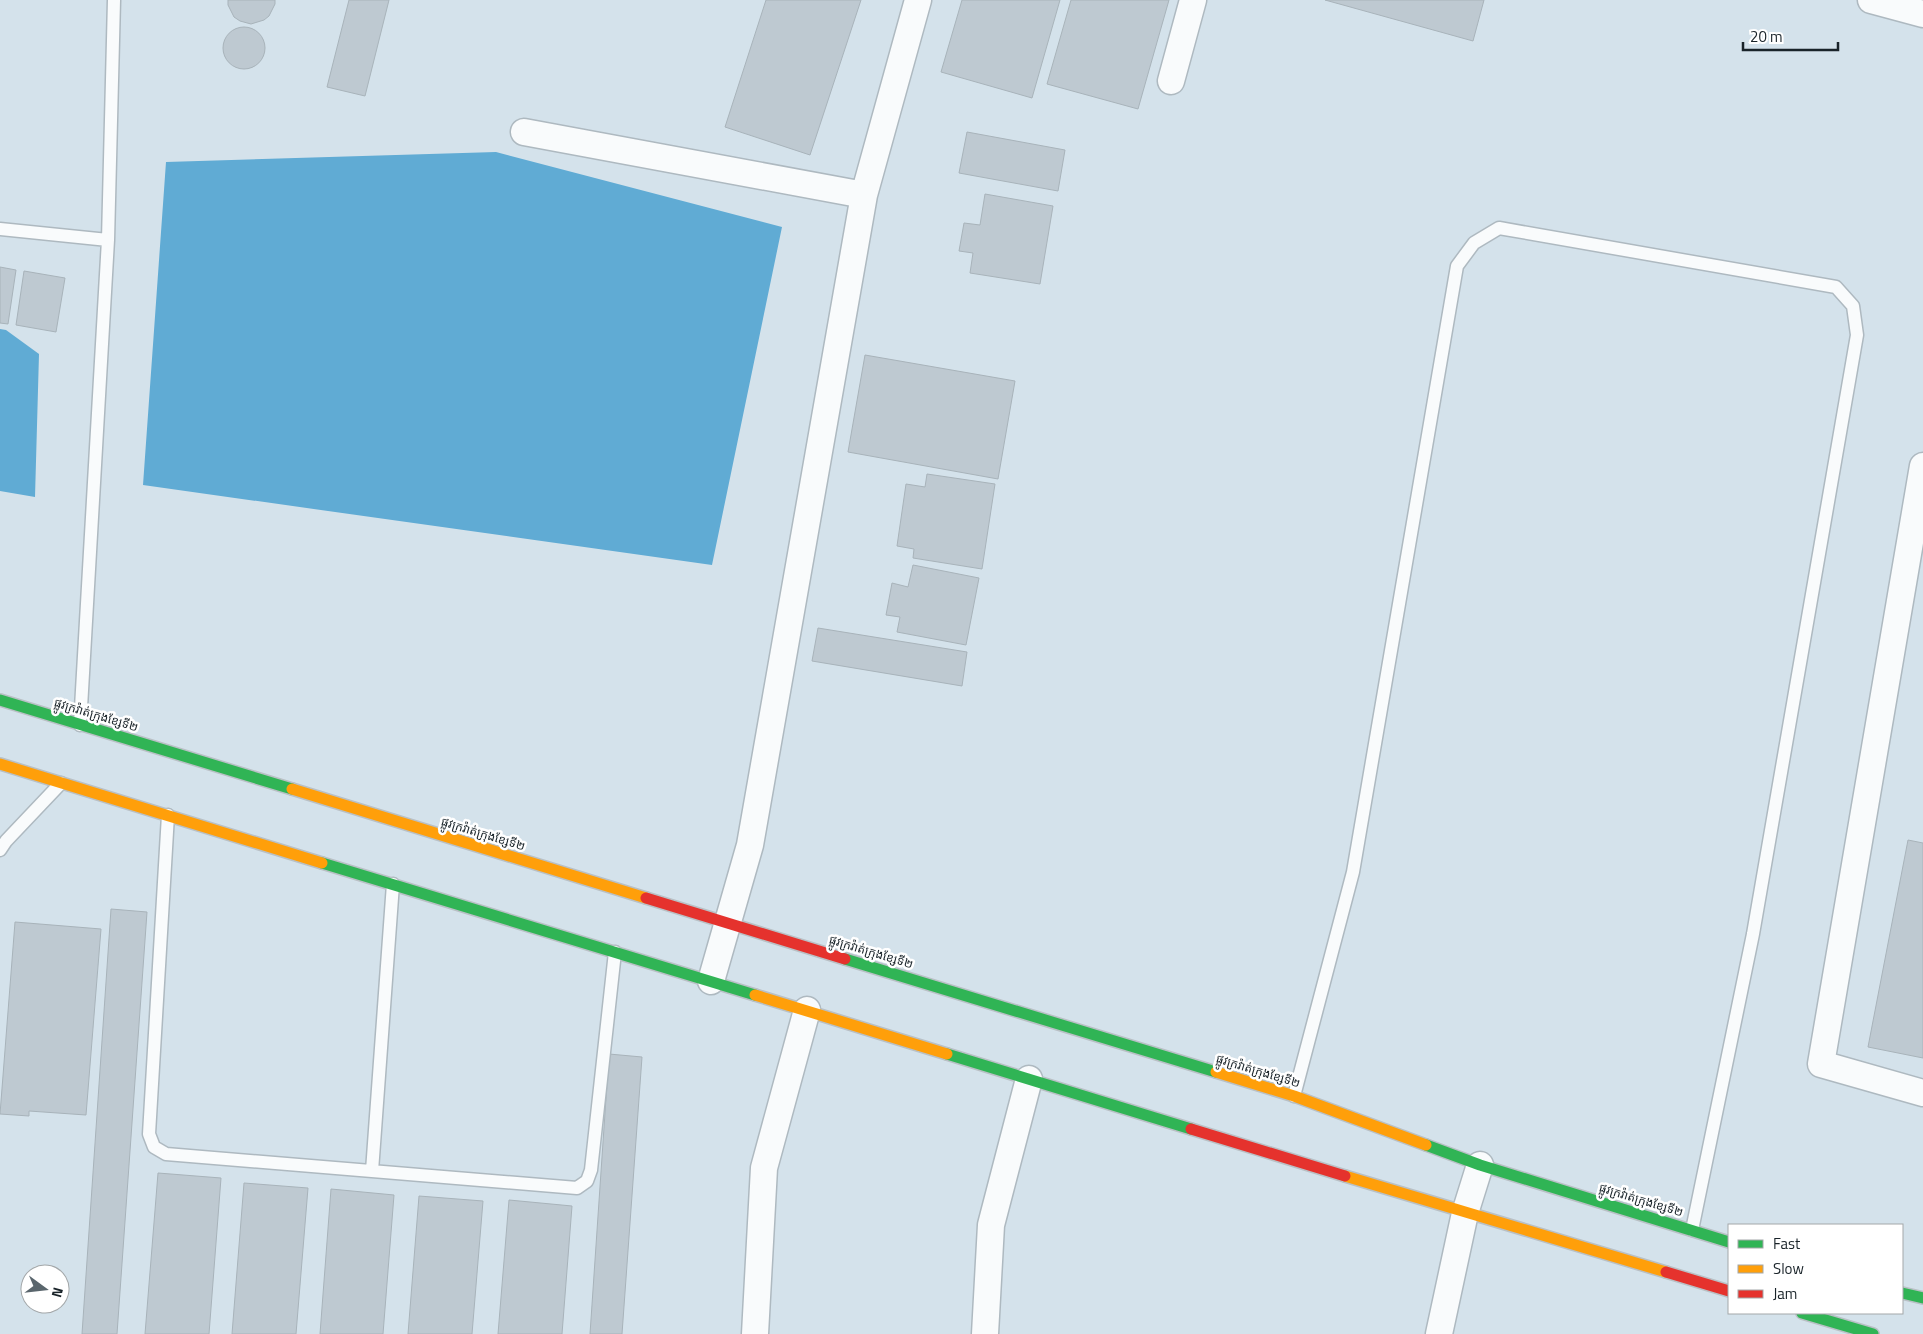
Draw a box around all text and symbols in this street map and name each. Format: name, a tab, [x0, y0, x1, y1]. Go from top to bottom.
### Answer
scale bar	[1743, 20, 1838, 52]
text: 20 m	[1750, 25, 1783, 48]
street label: ផ្លូវក្រវ៉ាត់ក្រុងខ្សែទី២	[51, 693, 141, 738]
street label: ផ្លូវក្រវ៉ាត់ក្រុងខ្សែទី២	[438, 812, 528, 857]
street label: ផ្លូវក្រវ៉ាត់ក្រុងខ្សែទី២	[826, 930, 916, 975]
street label: ផ្លូវក្រវ៉ាត់ក្រុងខ្សែទី២	[1213, 1049, 1303, 1094]
street label: ផ្លូវក្រវ៉ាត់ក្រុងខ្សែទី២	[1596, 1178, 1686, 1223]
legend	[1728, 1224, 1903, 1314]
text: Fast	[1773, 1232, 1801, 1255]
text: Slow	[1773, 1257, 1804, 1280]
north arrow	[20, 1264, 70, 1314]
text: Jam	[1773, 1282, 1797, 1305]
text: N	[47, 1285, 69, 1300]

